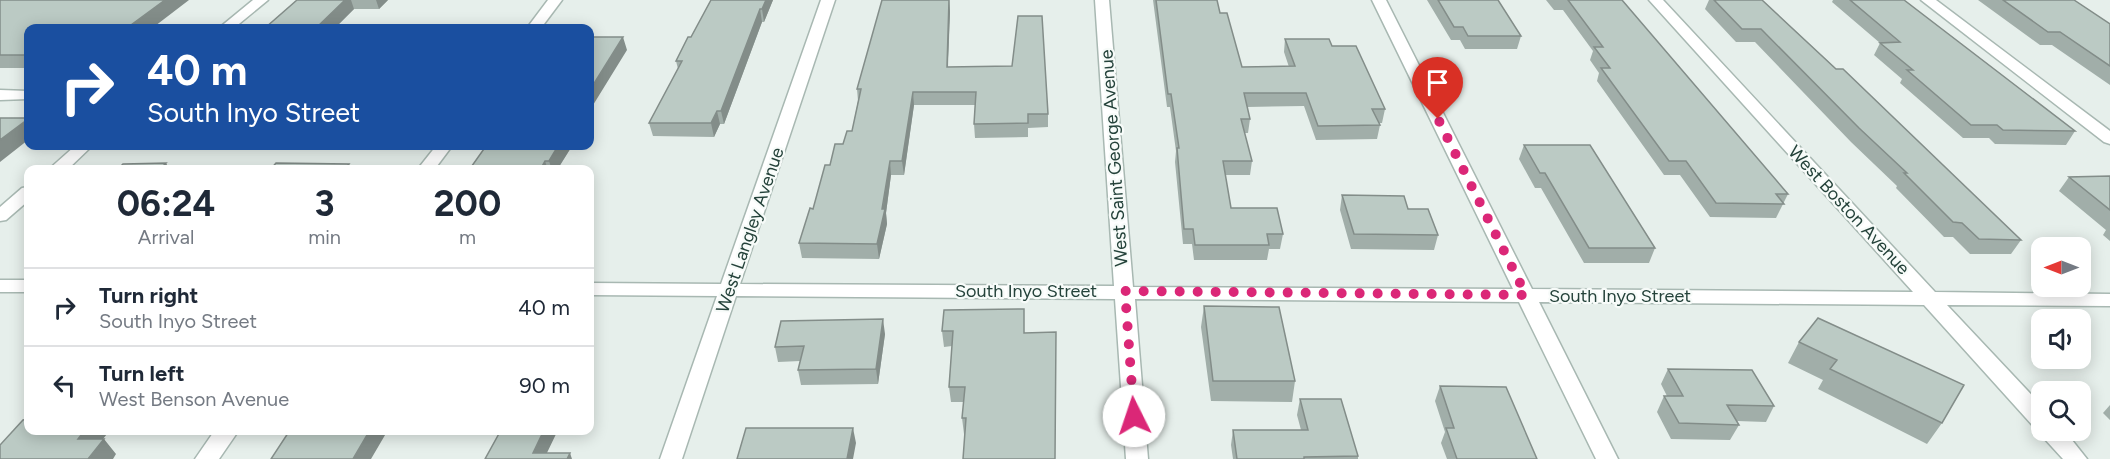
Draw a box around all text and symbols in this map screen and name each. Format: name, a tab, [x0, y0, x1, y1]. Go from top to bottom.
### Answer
text: 40 m	[147, 45, 247, 96]
icon: right	[48, 48, 126, 126]
street label: West Saint George Avenue	[1095, 49, 1133, 267]
pin	[1412, 57, 1463, 119]
icon: arrive	[1421, 66, 1454, 99]
text: South Inyo Street	[147, 96, 360, 129]
street label: West Boston Avenue	[1784, 141, 1915, 279]
street label: West Langley Avenue	[711, 144, 789, 316]
text: 06:24	[117, 182, 215, 225]
text: 3	[315, 182, 335, 225]
text: 200	[434, 182, 501, 225]
text: Arrival	[138, 225, 194, 249]
text: min	[308, 225, 341, 249]
text: m	[459, 225, 476, 249]
north arrow	[2031, 237, 2091, 297]
map controls	[2031, 237, 2091, 441]
street label: South Inyo Street	[955, 280, 1097, 302]
text: Turn right	[99, 282, 198, 309]
street label: South Inyo Street	[1549, 285, 1691, 307]
icon: right	[48, 291, 81, 324]
text: 40 m	[518, 294, 570, 321]
text: South Inyo Street	[99, 309, 257, 333]
button: sound	[2031, 309, 2091, 369]
text: Turn left	[99, 360, 185, 387]
icon: left	[48, 369, 81, 402]
text: 90 m	[519, 372, 570, 399]
button: search	[2031, 381, 2091, 441]
position arrow	[1102, 384, 1166, 448]
text: West Benson Avenue	[99, 387, 289, 411]

